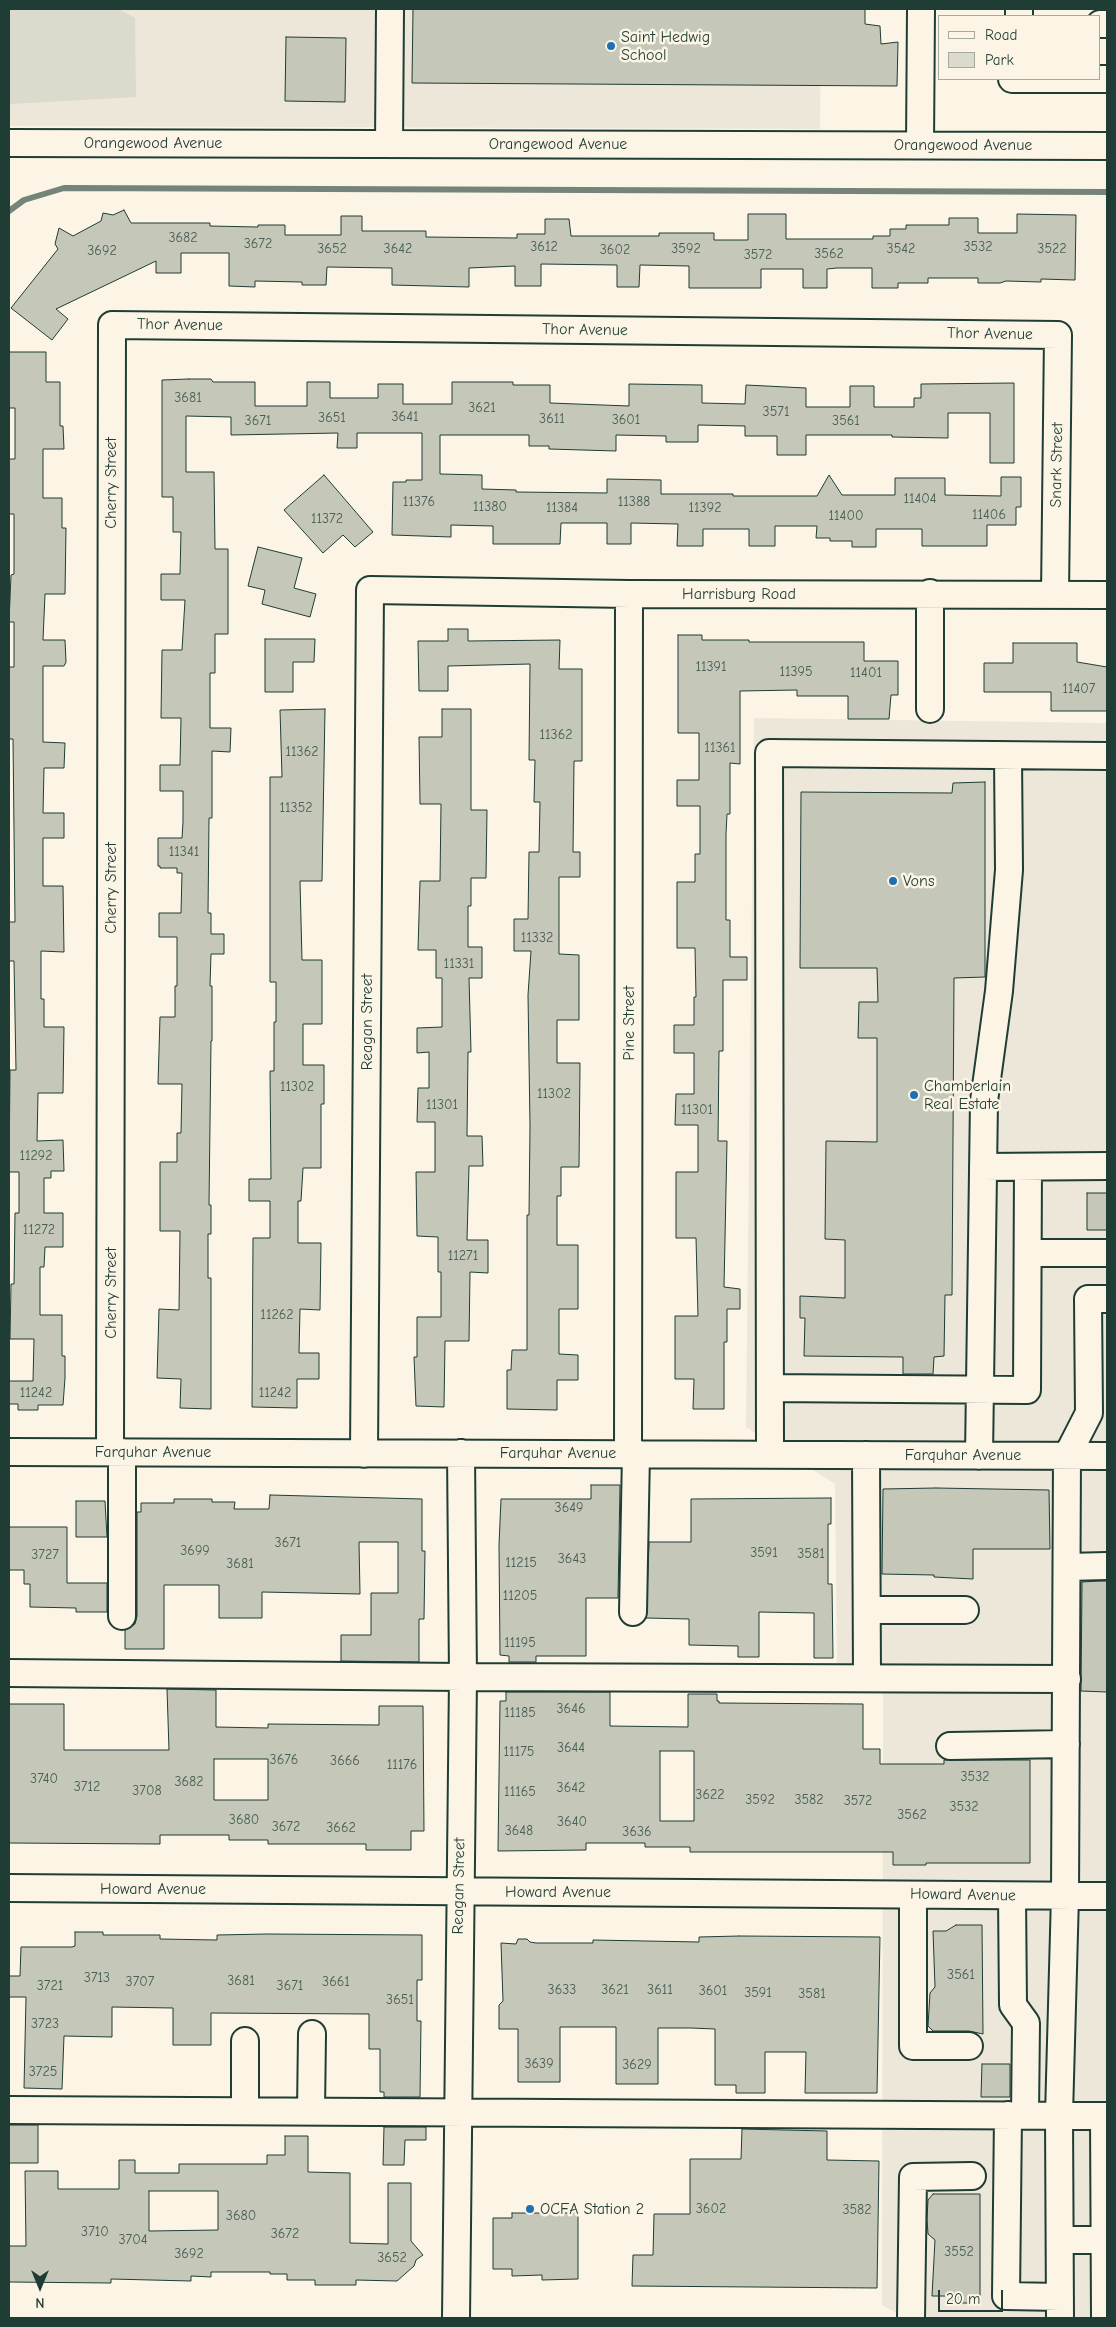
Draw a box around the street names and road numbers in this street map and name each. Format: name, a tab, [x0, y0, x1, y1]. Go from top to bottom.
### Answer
street label: Orangewood Avenue	[84, 133, 222, 153]
street label: Orangewood Avenue	[489, 134, 627, 154]
street label: Orangewood Avenue	[894, 135, 1032, 155]
street label: Thor Avenue	[137, 315, 223, 335]
street label: Thor Avenue	[542, 320, 628, 340]
street label: Thor Avenue	[947, 324, 1033, 344]
street label: Snark Street	[1047, 422, 1067, 508]
street label: Cherry Street	[101, 437, 121, 529]
street label: Harrisburg Road	[682, 584, 796, 604]
street label: Cherry Street	[101, 842, 121, 934]
street label: Reagan Street	[357, 974, 377, 1070]
street label: Pine Street	[619, 986, 639, 1060]
street label: Cherry Street	[101, 1247, 121, 1339]
street label: Farquhar Avenue	[95, 1442, 211, 1462]
street label: Farquhar Avenue	[500, 1443, 616, 1463]
street label: Farquhar Avenue	[905, 1445, 1021, 1465]
street label: Reagan Street	[449, 1838, 469, 1934]
street label: Howard Avenue	[100, 1879, 206, 1899]
street label: Howard Avenue	[505, 1882, 611, 1902]
street label: Howard Avenue	[910, 1884, 1016, 1906]

